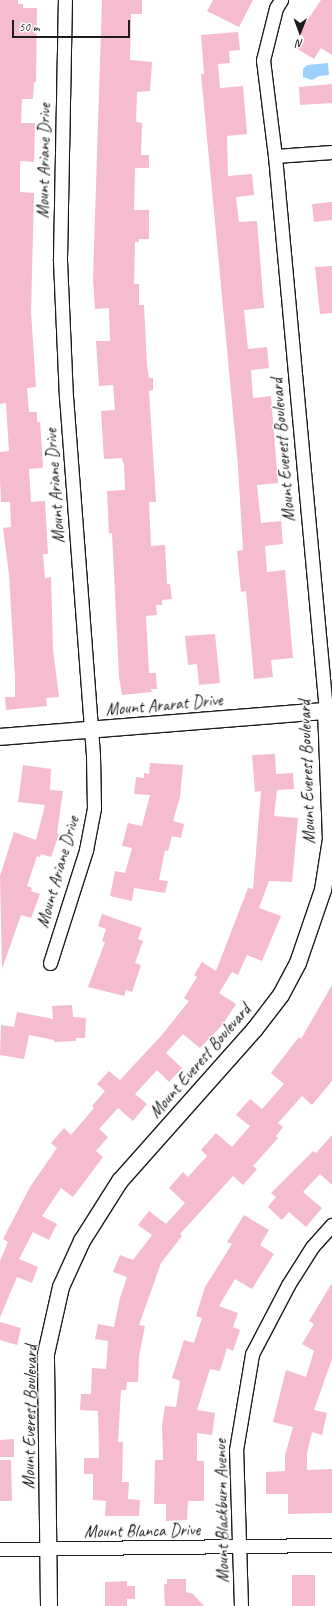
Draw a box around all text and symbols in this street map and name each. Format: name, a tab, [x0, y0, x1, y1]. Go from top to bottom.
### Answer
scale bar	[14, 12, 132, 38]
north arrow	[280, 12, 320, 52]
text: 50 m	[19, 19, 39, 35]
text: N	[296, 37, 303, 51]
street label: Mount Ariane Drive	[33, 104, 55, 218]
street label: Mount Everest Boulevard	[267, 377, 299, 523]
street label: Mount Ariane Drive	[41, 428, 69, 544]
street label: Mount Ararat Drive	[105, 690, 223, 720]
street label: Mount Everest Boulevard	[294, 699, 320, 845]
street label: Mount Ariane Drive	[32, 814, 84, 930]
street label: Mount Everest Boulevard	[145, 1000, 255, 1122]
street label: Mount Everest Boulevard	[19, 1345, 41, 1489]
street label: Mount Blackburn Avenue	[211, 1439, 233, 1583]
street label: Mount Blanca Drive	[83, 1520, 201, 1542]

